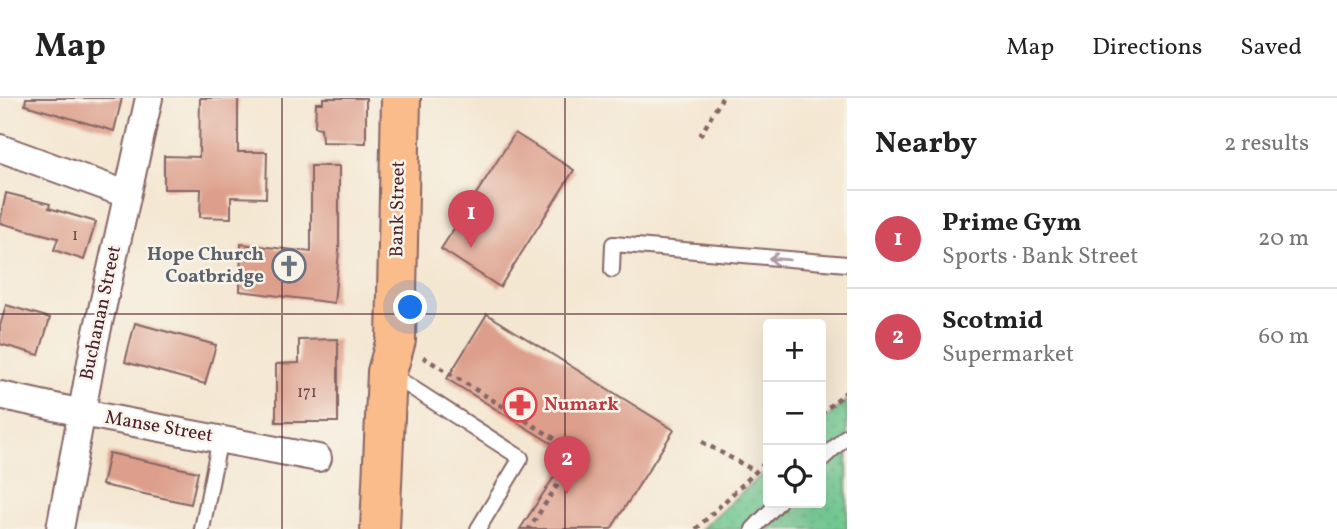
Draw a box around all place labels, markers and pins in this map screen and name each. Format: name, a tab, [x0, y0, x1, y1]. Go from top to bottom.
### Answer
pin: 1	[448, 190, 494, 248]
place label: Hope Church Coatbridge	[147, 242, 264, 290]
church icon: Hope Church Coatbridge	[270, 247, 308, 285]
pharmacy icon: Numark	[501, 386, 539, 424]
place label: Numark	[544, 392, 619, 418]
pin: 2	[544, 436, 590, 494]

